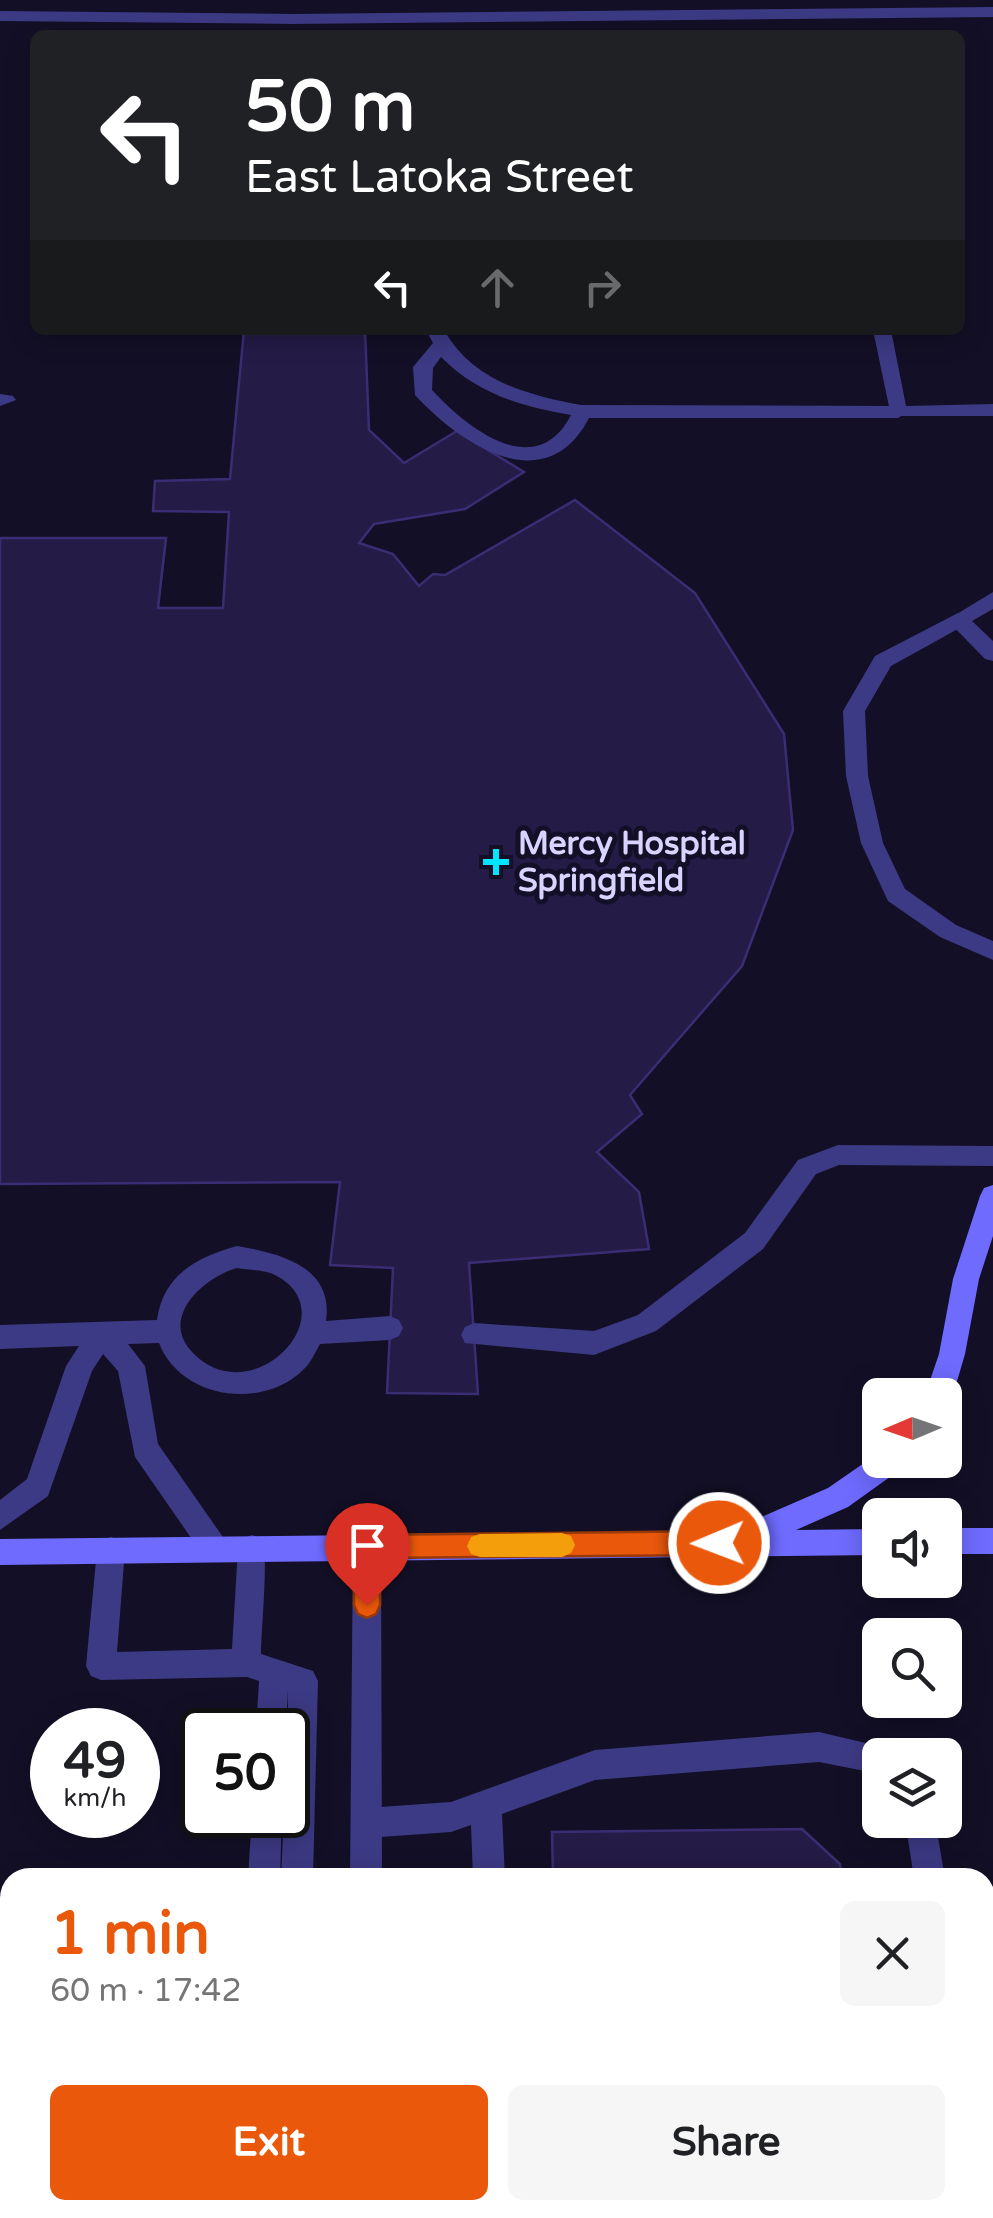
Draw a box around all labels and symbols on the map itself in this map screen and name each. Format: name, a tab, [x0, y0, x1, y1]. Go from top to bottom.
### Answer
place label: Mercy Hospital Springfield	[518, 825, 746, 900]
marker: Mercy Hospital Springfield	[483, 849, 509, 875]
north arrow	[862, 1378, 962, 1478]
position arrow	[667, 1491, 771, 1595]
pin	[325, 1503, 410, 1606]
speed limit sign: 50	[180, 1708, 310, 1838]

